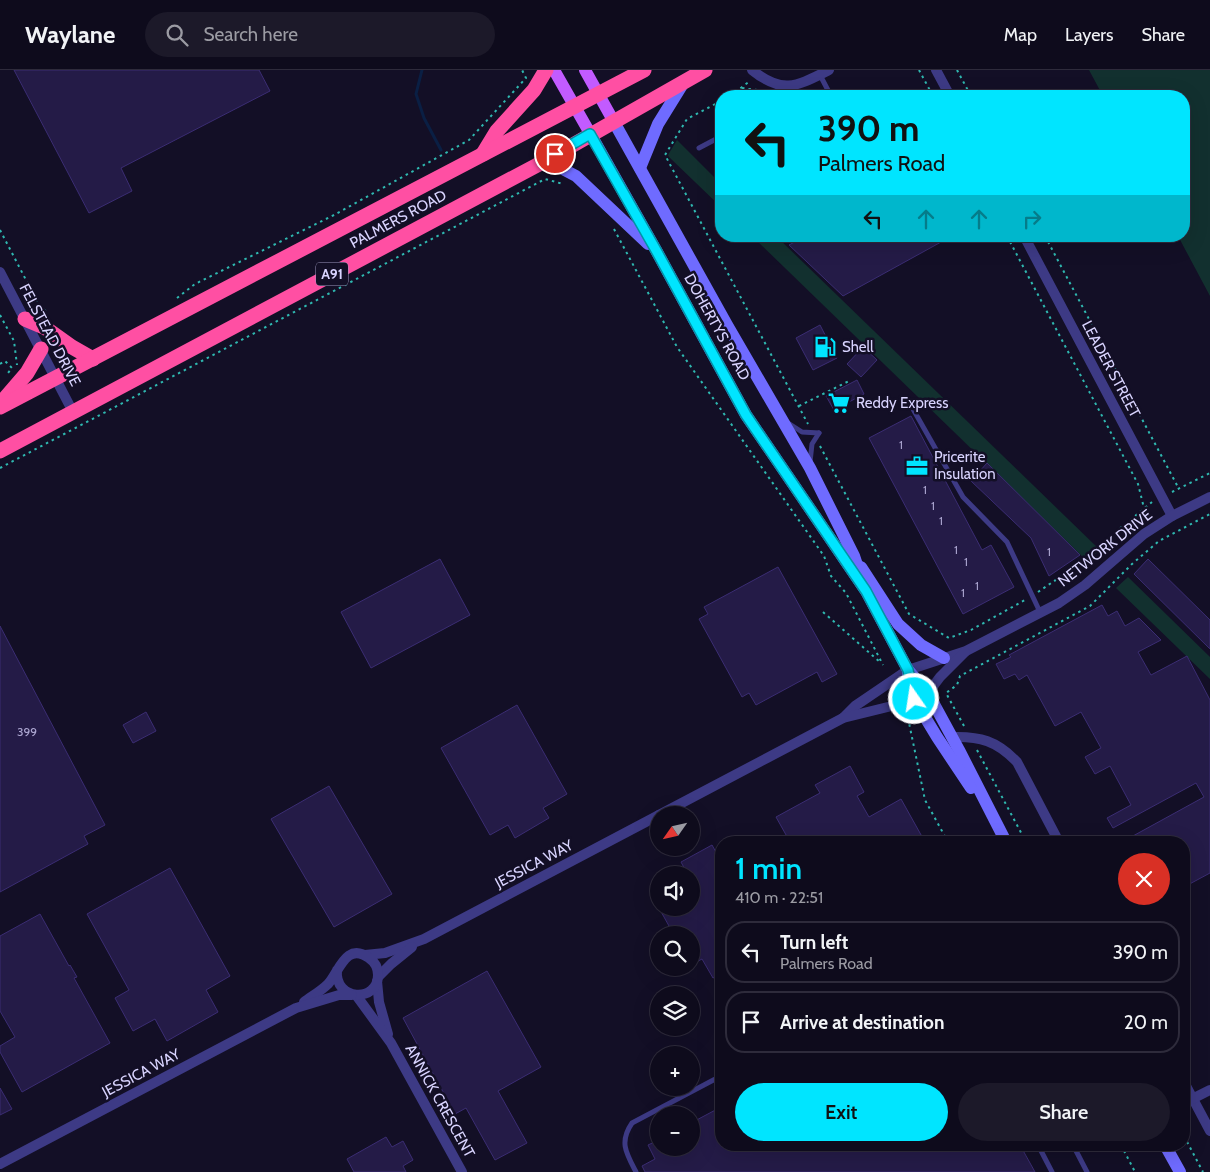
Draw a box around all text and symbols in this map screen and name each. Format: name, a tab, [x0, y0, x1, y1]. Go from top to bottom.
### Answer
search box	[145, 12, 495, 57]
text: Waylane	[25, 20, 115, 49]
icon: search	[163, 21, 191, 49]
text: Search here	[203, 23, 298, 46]
text: Map	[1004, 24, 1037, 46]
text: Layers	[1065, 24, 1114, 46]
text: Share	[1142, 24, 1185, 46]
text: 390 m	[818, 107, 920, 150]
icon: left	[735, 110, 800, 175]
pin	[534, 133, 576, 175]
icon: arrive	[541, 140, 569, 168]
text: Palmers Road	[818, 150, 945, 177]
street label: PALMERS ROAD	[347, 186, 450, 252]
icon: left	[859, 205, 887, 233]
icon: ahead	[912, 205, 940, 233]
icon: ahead	[965, 205, 993, 233]
icon: right	[1018, 205, 1046, 233]
road number: A91	[316, 262, 348, 285]
street label: DOHERTYS ROAD	[680, 270, 754, 384]
street label: FELSTEAD DRIVE	[15, 281, 85, 389]
street label: LEADER STREET	[1078, 317, 1144, 421]
fuel station icon: Shell	[812, 334, 838, 360]
place label: Shell	[842, 338, 874, 356]
supermarket icon: Reddy Express	[826, 390, 852, 416]
place label: Reddy Express	[856, 394, 948, 412]
house number: 1	[899, 437, 903, 452]
place label: Pricerite Insulation	[934, 448, 996, 483]
office icon: Pricerite Insulation	[904, 453, 930, 479]
house number: 1	[923, 482, 927, 497]
house number: 1	[931, 498, 935, 513]
street label: NETWORK DRIVE	[1054, 506, 1156, 590]
house number: 1	[939, 513, 943, 528]
house number: 1	[954, 542, 958, 557]
house number: 1	[1047, 544, 1051, 559]
house number: 1	[964, 554, 968, 569]
house number: 1	[975, 578, 979, 593]
house number: 1	[961, 585, 965, 600]
position arrow	[887, 672, 939, 724]
house number: 399	[17, 724, 37, 739]
north arrow	[650, 806, 700, 856]
map controls	[650, 806, 700, 1156]
street label: JESSICA WAY	[491, 836, 577, 893]
text: 1 min	[735, 850, 802, 887]
button: close	[1118, 853, 1170, 905]
button: sound	[650, 866, 700, 916]
text: 410 m · 22:51	[735, 888, 823, 907]
button: search	[650, 926, 700, 976]
text: Turn left	[780, 931, 848, 954]
icon: left	[737, 938, 765, 966]
text: 390 m	[1113, 941, 1168, 964]
text: Palmers Road	[780, 954, 873, 973]
button: layers	[650, 986, 700, 1036]
icon: arrive	[737, 1008, 765, 1036]
text: Arrive at destination	[780, 1011, 944, 1034]
text: 20 m	[1124, 1011, 1168, 1034]
street label: ANNICK CRESCENT	[401, 1041, 479, 1161]
street label: JESSICA WAY	[98, 1045, 184, 1102]
button: +	[650, 1046, 700, 1096]
button: Exit	[735, 1083, 948, 1141]
button: Share	[958, 1083, 1170, 1141]
button: −	[650, 1106, 700, 1156]

